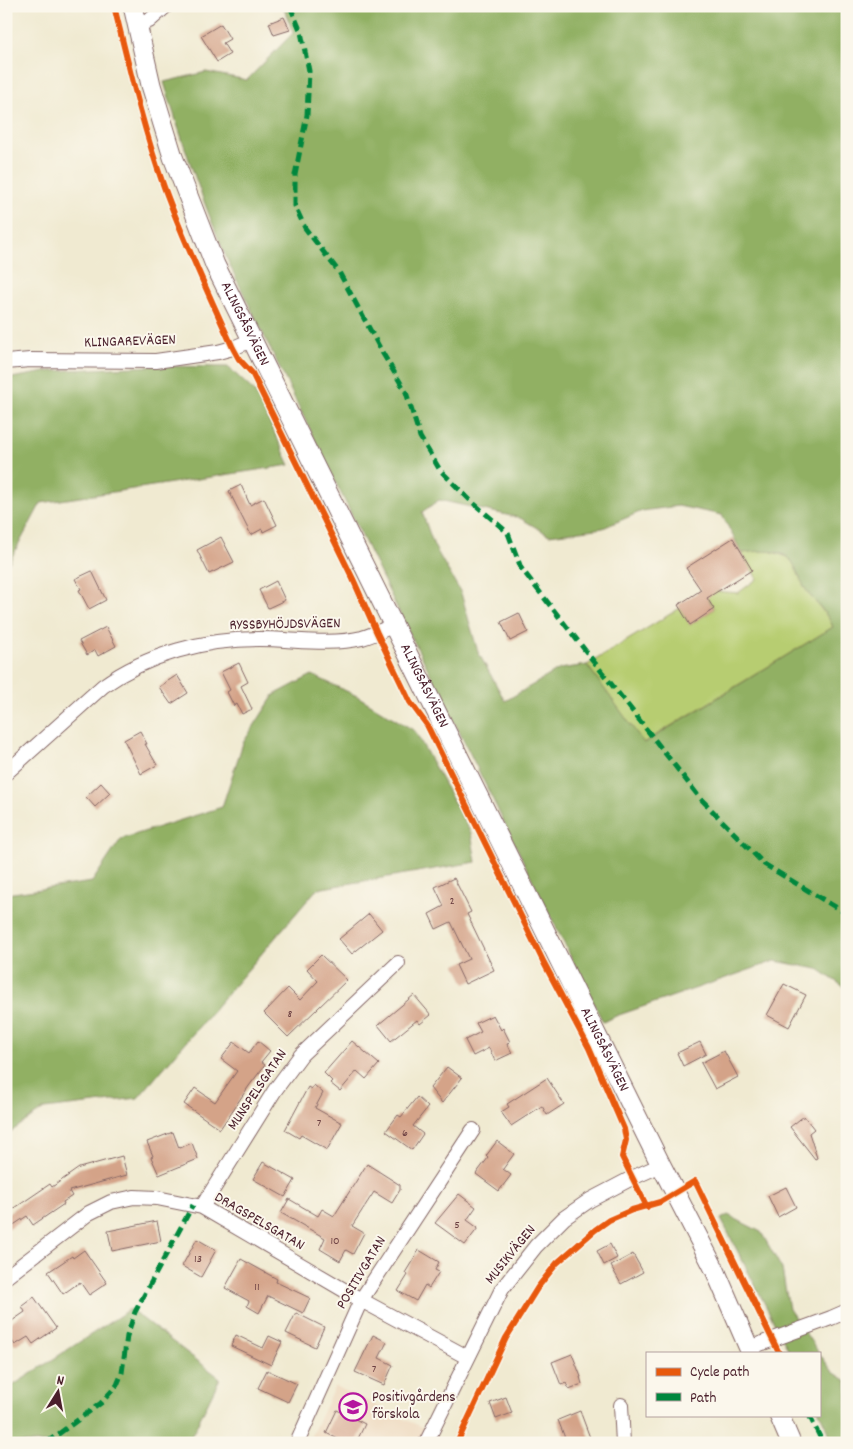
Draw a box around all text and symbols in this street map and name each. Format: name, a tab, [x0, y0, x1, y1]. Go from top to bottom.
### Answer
street label: ALINGSÅSVÄGEN	[214, 278, 274, 370]
street label: KLINGAREVÄGEN	[84, 329, 176, 355]
street label: RYSSBYHÖJDSVÄGEN	[229, 613, 341, 637]
street label: ALINGSÅSVÄGEN	[393, 640, 454, 732]
house number: 2	[449, 893, 455, 910]
street label: ALINGSÅSVÄGEN	[574, 1004, 634, 1096]
house number: 8	[288, 1006, 293, 1023]
street label: MUNSPELSGATAN	[223, 1045, 293, 1135]
house number: 7	[317, 1115, 322, 1132]
house number: 6	[402, 1125, 408, 1142]
street label: DRAGSPELSGATAN	[210, 1187, 308, 1257]
house number: 5	[454, 1217, 460, 1234]
street label: MUSIKVÄGEN	[480, 1220, 542, 1290]
street label: POSITIVGATAN	[331, 1232, 393, 1314]
house number: 10	[330, 1233, 340, 1250]
house number: 13	[194, 1251, 202, 1268]
house number: 11	[254, 1279, 260, 1296]
legend	[646, 1352, 820, 1416]
house number: 7	[372, 1361, 377, 1378]
text: Cycle path	[690, 1362, 750, 1384]
north arrow	[32, 1366, 82, 1416]
text: N	[55, 1371, 65, 1392]
place label: Positivgårdens förskola	[372, 1387, 456, 1426]
text: Path	[690, 1388, 716, 1410]
school or university icon: Positivgårdens förskola	[338, 1392, 368, 1422]

